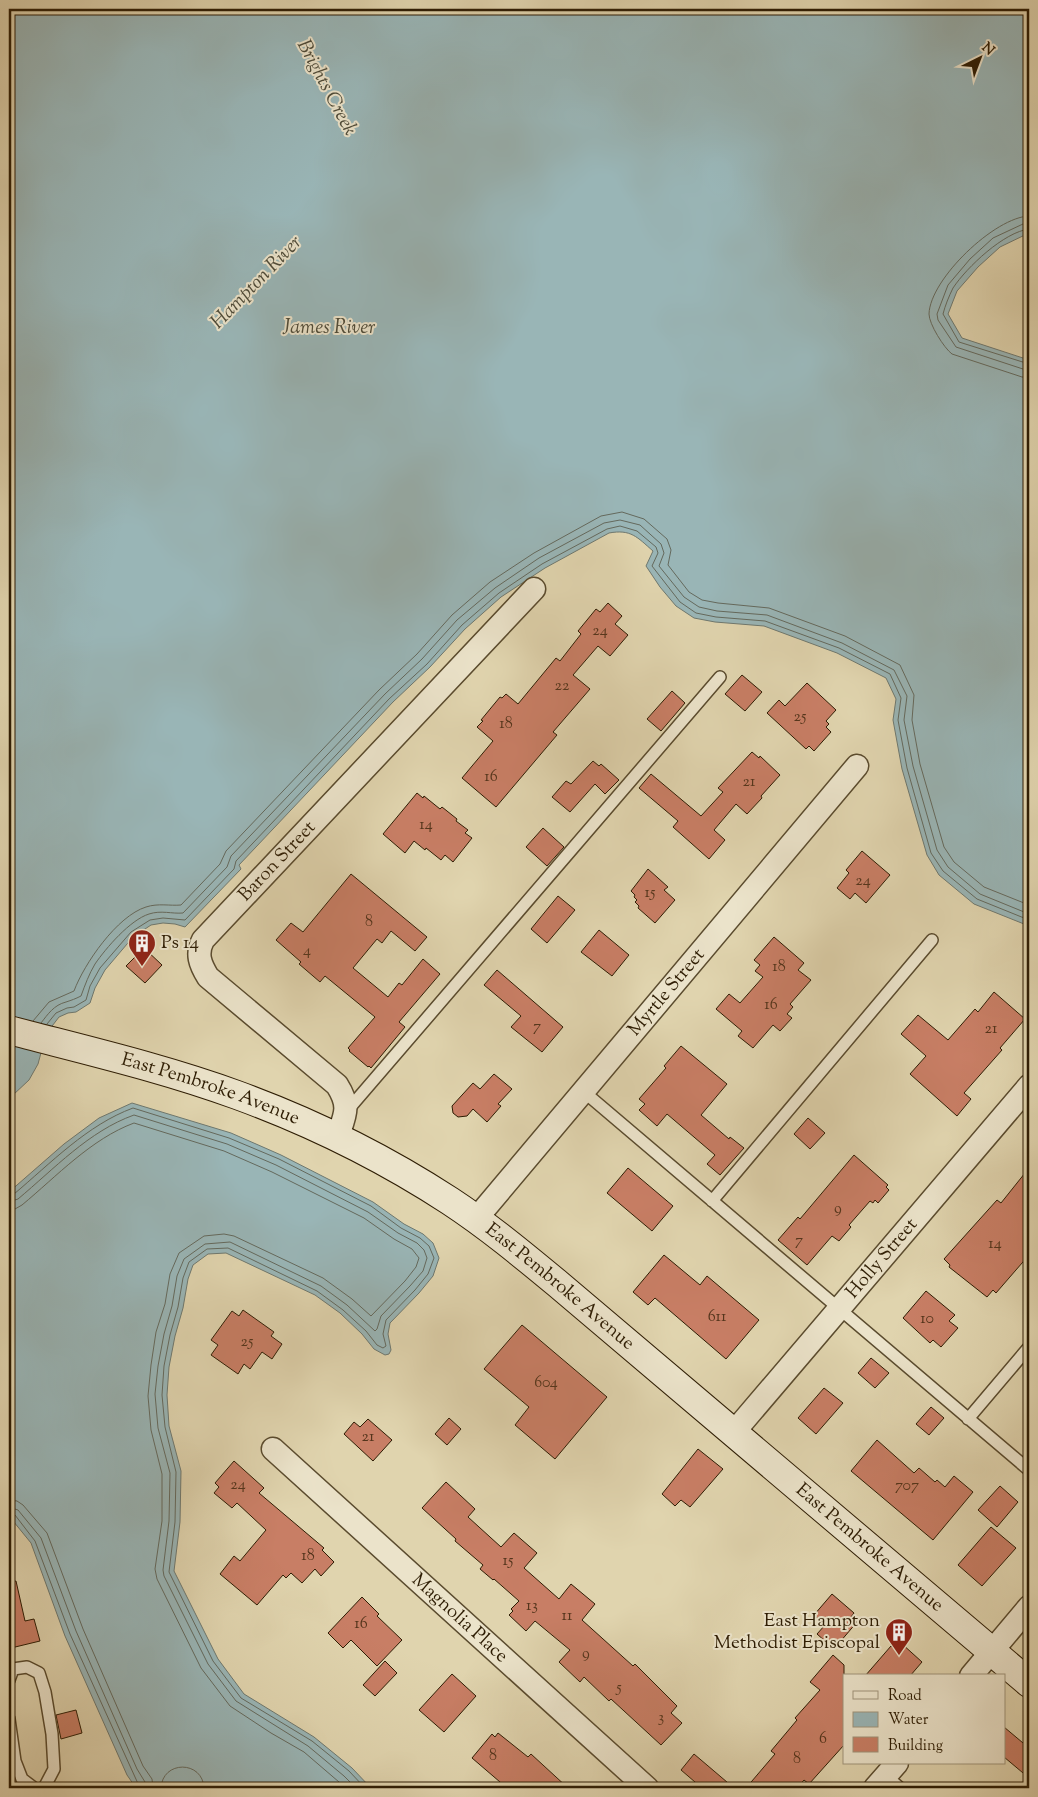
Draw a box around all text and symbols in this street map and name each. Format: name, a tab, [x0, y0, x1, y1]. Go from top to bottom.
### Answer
north arrow	[956, 32, 1006, 82]
water label: Brights Creek	[288, 35, 364, 141]
text: N	[977, 39, 998, 61]
water label: Hampton River	[205, 229, 309, 337]
water label: James River	[282, 314, 375, 343]
house number: 24	[592, 620, 608, 643]
house number: 22	[555, 675, 570, 698]
house number: 25	[794, 706, 807, 729]
house number: 18	[499, 713, 513, 736]
house number: 16	[484, 766, 498, 789]
house number: 21	[743, 771, 756, 794]
street label: Baron Street	[232, 814, 323, 908]
house number: 14	[419, 814, 433, 837]
house number: 24	[855, 870, 871, 893]
house number: 15	[645, 882, 656, 905]
house number: 8	[365, 911, 373, 934]
building icon: Ps 14	[127, 928, 157, 967]
place label: Ps 14	[161, 930, 199, 957]
house number: 4	[303, 940, 311, 963]
street label: Myrtle Street	[622, 942, 712, 1042]
house number: 18	[772, 956, 786, 979]
house number: 16	[764, 994, 778, 1017]
house number: 7	[533, 1016, 541, 1039]
house number: 21	[985, 1018, 998, 1041]
street label: East Pembroke Avenue	[118, 1046, 304, 1132]
house number: 9	[834, 1198, 842, 1221]
street label: Holly Street	[840, 1212, 924, 1305]
street label: East Pembroke Avenue	[479, 1217, 641, 1357]
house number: 7	[795, 1230, 803, 1253]
house number: 14	[988, 1233, 1002, 1256]
house number: 611	[708, 1306, 727, 1329]
house number: 10	[920, 1308, 934, 1331]
house number: 25	[241, 1331, 254, 1354]
house number: 604	[534, 1372, 558, 1395]
house number: 21	[362, 1426, 375, 1449]
house number: 24	[230, 1474, 246, 1497]
house number: 707	[895, 1475, 919, 1498]
street label: East Pembroke Avenue	[789, 1477, 950, 1619]
house number: 18	[301, 1545, 315, 1568]
house number: 15	[503, 1550, 514, 1573]
street label: Magnolia Place	[405, 1567, 514, 1669]
house number: 13	[526, 1595, 538, 1618]
house number: 11	[562, 1605, 573, 1628]
place label: East Hampton Methodist Episcopal	[714, 1608, 880, 1657]
house number: 16	[354, 1613, 368, 1636]
building icon: East Hampton Methodist Episcopal	[884, 1617, 914, 1656]
house number: 9	[582, 1643, 590, 1666]
legend	[843, 1674, 1006, 1764]
house number: 5	[615, 1677, 622, 1700]
text: Road	[888, 1686, 922, 1707]
house number: 3	[658, 1707, 664, 1730]
text: Water	[888, 1710, 929, 1731]
house number: 6	[819, 1728, 827, 1751]
text: Building	[888, 1736, 943, 1757]
house number: 8	[489, 1745, 497, 1768]
house number: 8	[793, 1748, 801, 1771]

